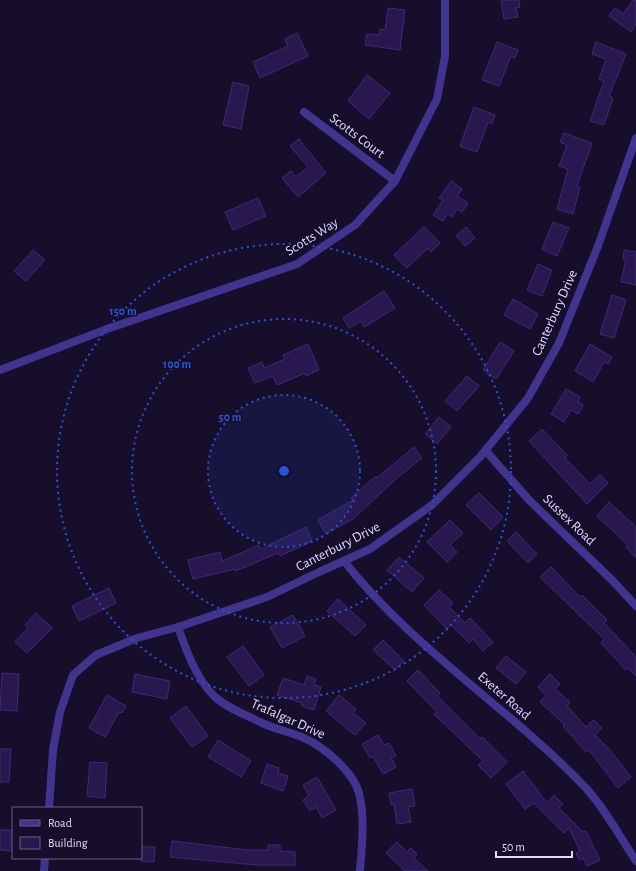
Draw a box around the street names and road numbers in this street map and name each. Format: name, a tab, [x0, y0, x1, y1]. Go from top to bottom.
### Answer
street label: Scotts Court	[327, 111, 388, 161]
street label: Scotts Way	[283, 215, 341, 259]
street label: Canterbury Drive	[530, 268, 580, 358]
street label: Sussex Road	[540, 492, 598, 548]
street label: Canterbury Drive	[294, 520, 382, 574]
street label: Exeter Road	[475, 670, 533, 722]
street label: Trafalgar Drive	[249, 696, 327, 742]

